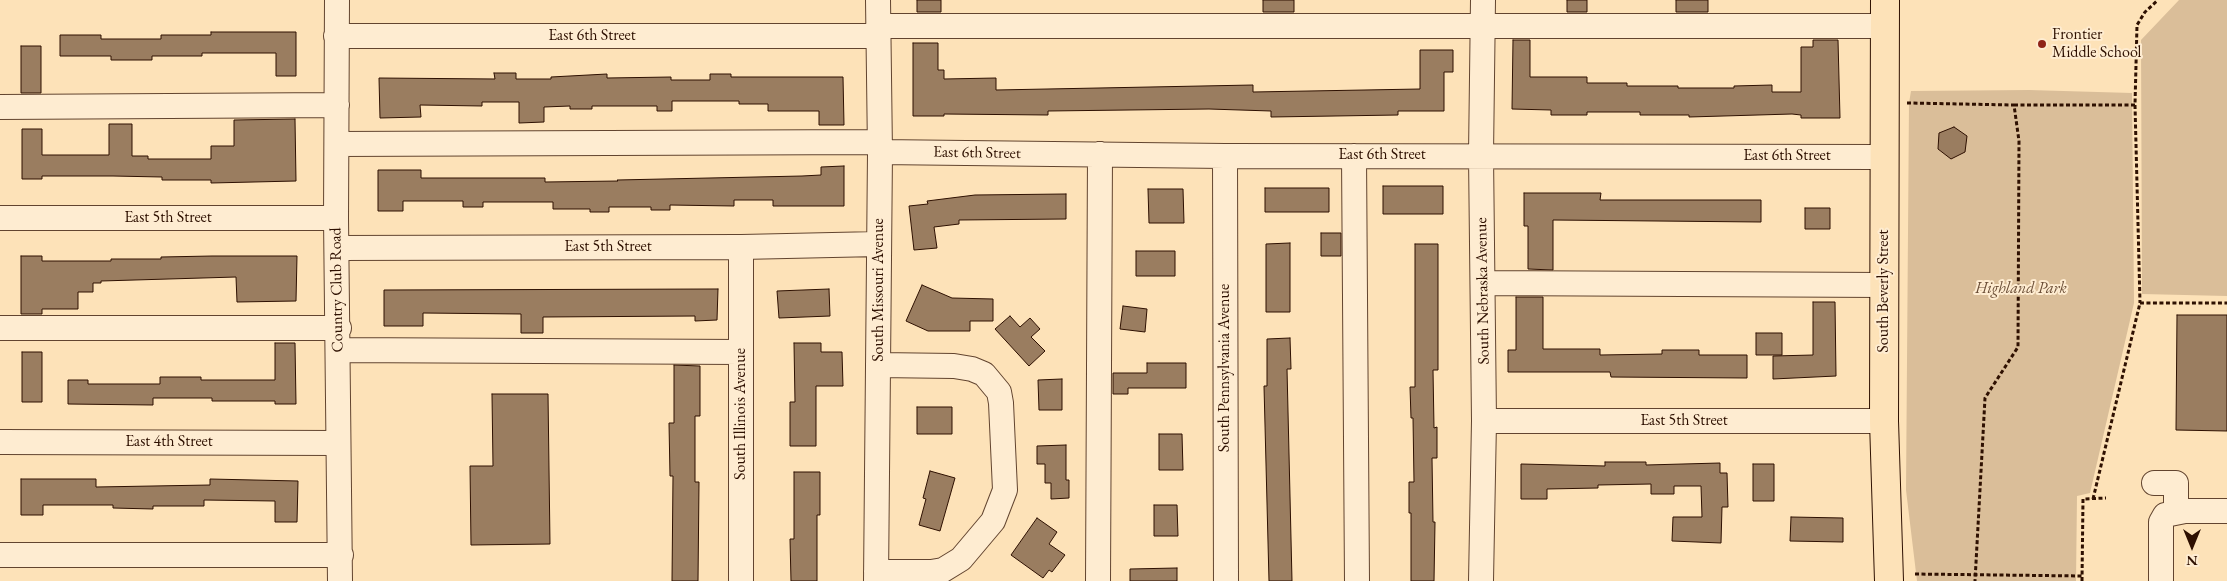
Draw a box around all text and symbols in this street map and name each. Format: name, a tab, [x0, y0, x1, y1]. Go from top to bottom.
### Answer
place label: Frontier Middle School	[2052, 25, 2141, 63]
street label: East 6th Street	[548, 26, 636, 46]
marker: Frontier Middle School	[2036, 38, 2048, 50]
street label: East 6th Street	[933, 143, 1021, 163]
street label: East 6th Street	[1338, 145, 1426, 165]
street label: East 6th Street	[1743, 146, 1831, 166]
street label: East 5th Street	[124, 208, 212, 228]
street label: South Nebraska Avenue	[1472, 217, 1494, 365]
street label: South Missouri Avenue	[869, 218, 889, 362]
street label: Country Club Road	[326, 227, 348, 353]
street label: South Beverly Street	[1874, 229, 1894, 353]
street label: East 5th Street	[564, 237, 652, 257]
park label: Highland Park	[1975, 279, 2067, 299]
street label: South Pennsylvania Avenue	[1215, 284, 1235, 452]
street label: South Illinois Avenue	[731, 348, 751, 480]
street label: East 5th Street	[1640, 411, 1728, 431]
street label: East 4th Street	[125, 432, 213, 452]
north arrow	[2167, 521, 2217, 571]
text: N	[2186, 552, 2198, 570]

